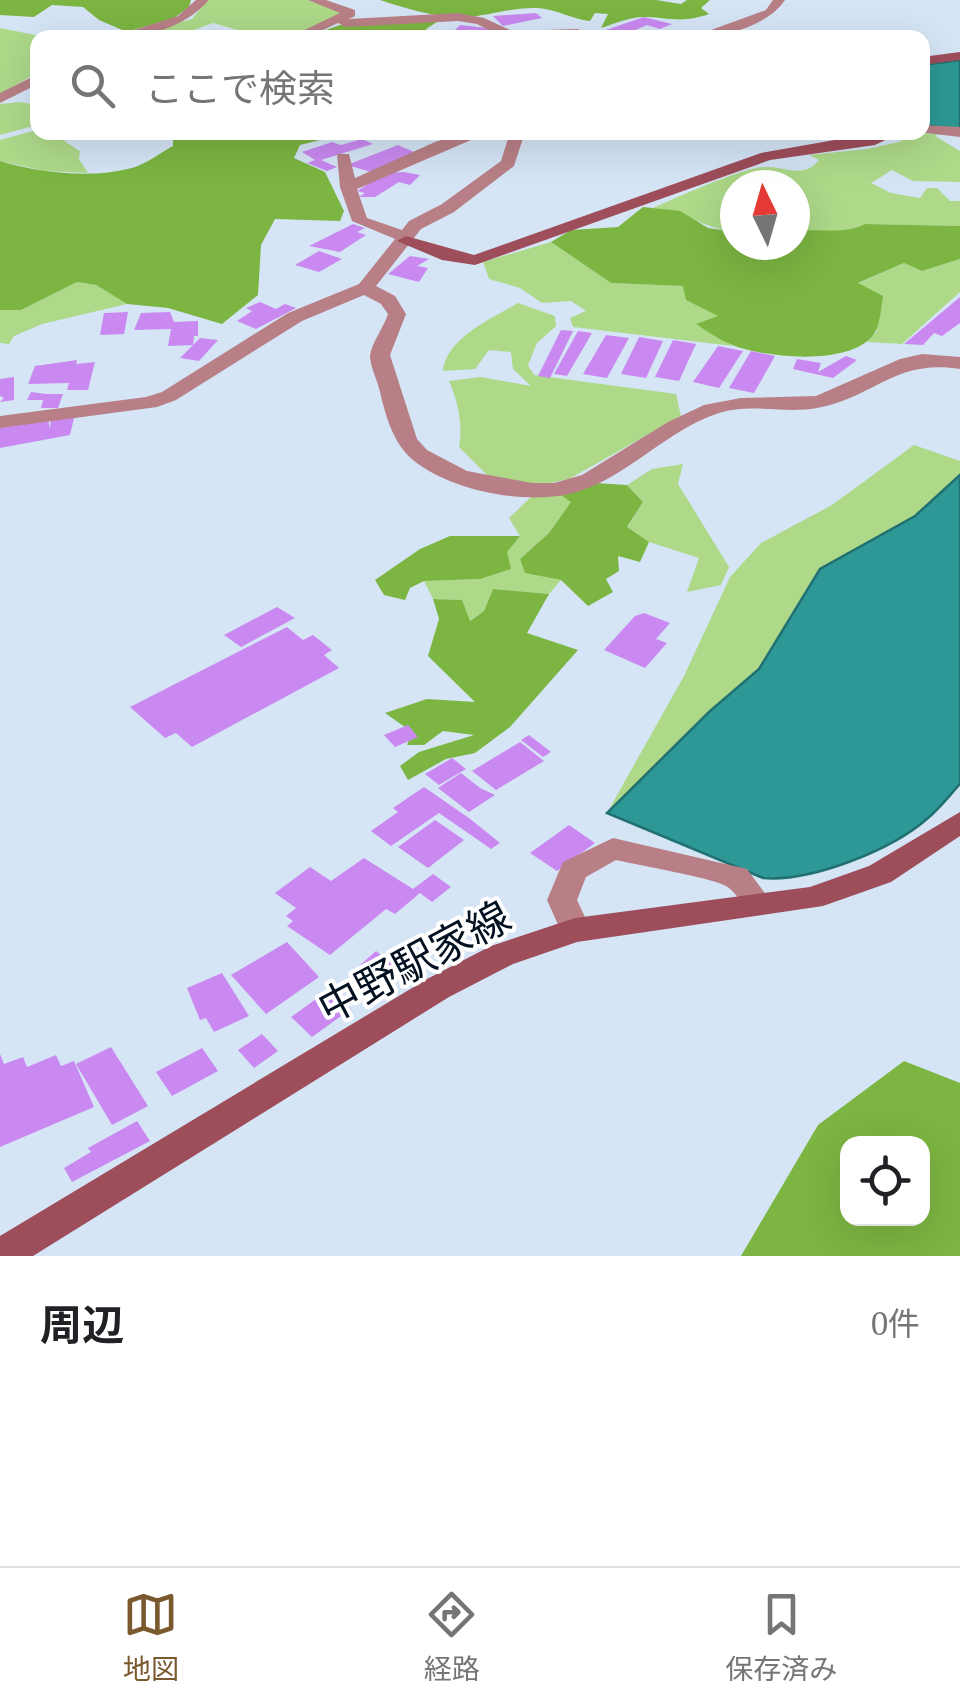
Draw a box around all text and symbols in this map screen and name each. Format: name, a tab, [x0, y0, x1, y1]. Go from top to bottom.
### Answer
search box	[30, 30, 930, 140]
icon: search	[65, 58, 120, 113]
text: ここで検索	[145, 63, 335, 113]
north arrow	[720, 170, 810, 260]
street label: 中野駅家線	[308, 887, 519, 1035]
map controls	[840, 1136, 930, 1226]
button: locate	[840, 1136, 930, 1226]
text: 周辺	[40, 1296, 124, 1352]
text: 0件	[871, 1302, 920, 1344]
tab: 地図	[123, 1587, 179, 1687]
tab: 経路	[424, 1587, 480, 1687]
tab: 保存済み	[725, 1587, 837, 1687]

